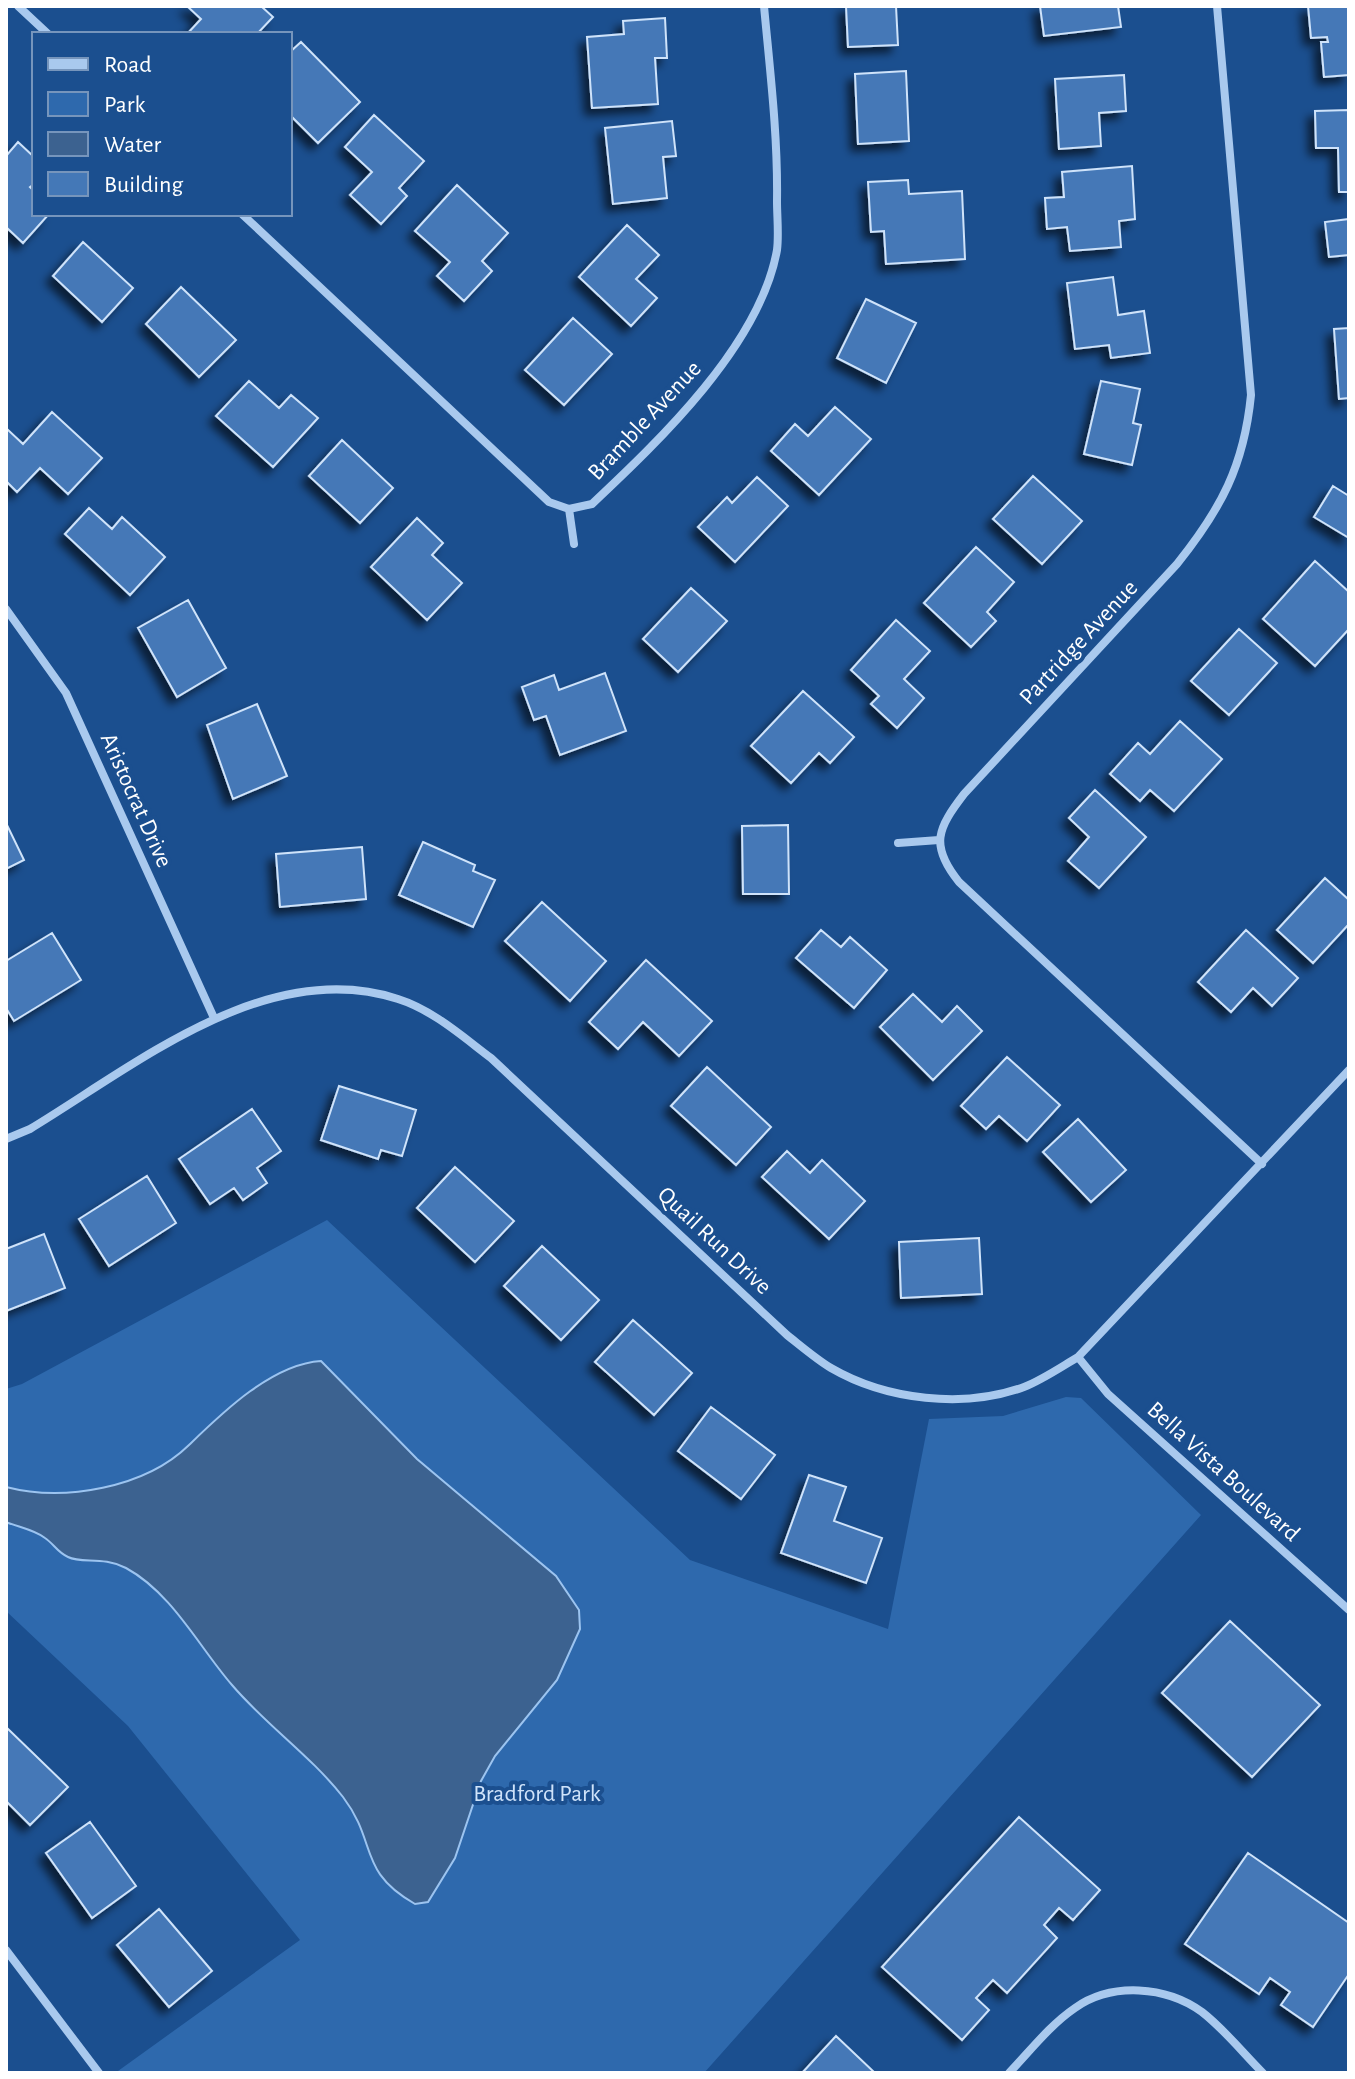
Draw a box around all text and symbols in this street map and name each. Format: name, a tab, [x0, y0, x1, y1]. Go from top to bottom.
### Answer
legend	[32, 32, 292, 216]
text: Road	[104, 53, 152, 77]
text: Park	[104, 93, 145, 117]
text: Water	[104, 133, 162, 157]
text: Building	[104, 173, 183, 197]
street label: Bramble Avenue	[584, 356, 706, 485]
street label: Partridge Avenue	[1015, 576, 1142, 710]
street label: Aristocrat Drive	[96, 730, 176, 871]
street label: Quail Run Drive	[653, 1182, 776, 1299]
street label: Bella Vista Boulevard	[1142, 1397, 1304, 1546]
park label: Bradford Park	[473, 1782, 601, 1806]

